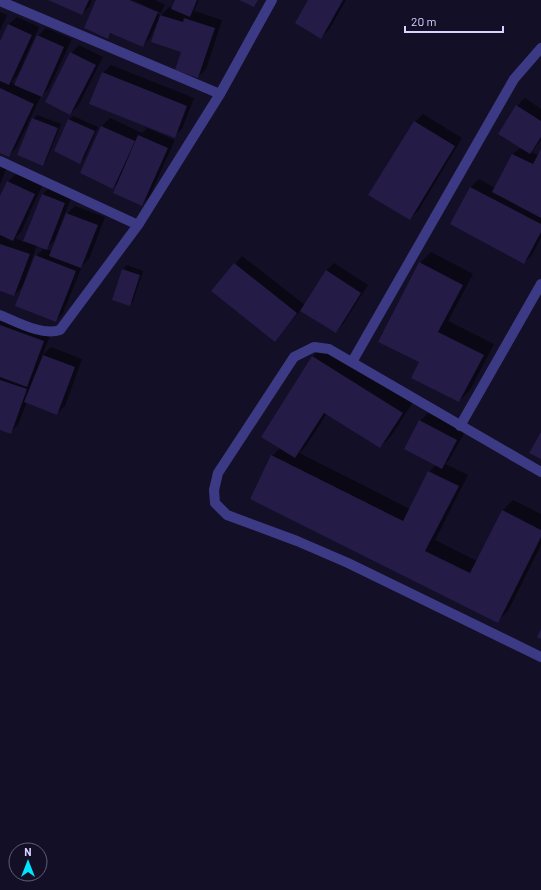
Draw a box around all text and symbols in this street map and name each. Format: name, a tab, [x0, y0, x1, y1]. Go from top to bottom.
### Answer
scale bar	[405, 8, 503, 34]
text: 20 m	[411, 14, 437, 28]
north arrow	[8, 842, 48, 882]
text: N	[24, 845, 32, 858]

